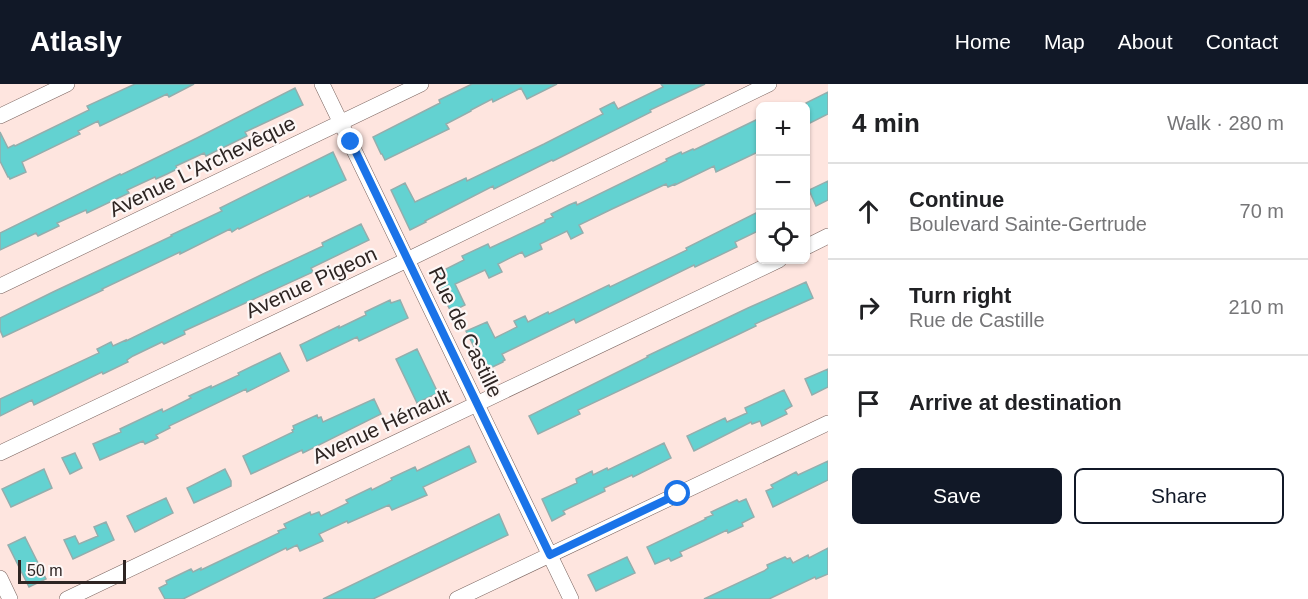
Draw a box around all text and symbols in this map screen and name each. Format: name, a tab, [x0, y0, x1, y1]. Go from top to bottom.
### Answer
text: Atlasly	[30, 26, 122, 57]
text: Home	[955, 30, 1011, 53]
text: Map	[1044, 30, 1085, 53]
text: About	[1118, 30, 1173, 53]
text: Contact	[1206, 30, 1278, 53]
map controls	[756, 102, 810, 264]
button: +	[756, 102, 810, 156]
text: 4 min	[852, 108, 920, 138]
street label: Avenue L'Archevêque	[105, 111, 299, 221]
text: Walk · 280 m	[1167, 112, 1284, 134]
route end	[337, 128, 363, 154]
button: −	[756, 156, 810, 210]
text: Continue	[909, 187, 1004, 212]
icon: ahead	[852, 195, 885, 228]
text: 70 m	[1240, 200, 1284, 222]
button: locate	[756, 210, 810, 264]
text: Boulevard Sainte-Gertrude	[909, 213, 1147, 235]
street label: Avenue Pigeon	[242, 242, 380, 322]
street label: Rue de Castille	[424, 263, 508, 401]
text: Turn right	[909, 283, 1011, 308]
icon: right	[852, 291, 885, 324]
text: 210 m	[1228, 296, 1284, 318]
text: Rue de Castille	[909, 309, 1045, 331]
street label: Avenue Hénault	[309, 384, 454, 468]
icon: arrive	[852, 387, 885, 420]
text: Arrive at destination	[909, 390, 1122, 415]
button: Save	[852, 468, 1062, 524]
button: Share	[1074, 468, 1284, 524]
route start	[664, 480, 690, 506]
scale bar	[18, 557, 126, 584]
text: 50 m	[27, 562, 63, 579]

